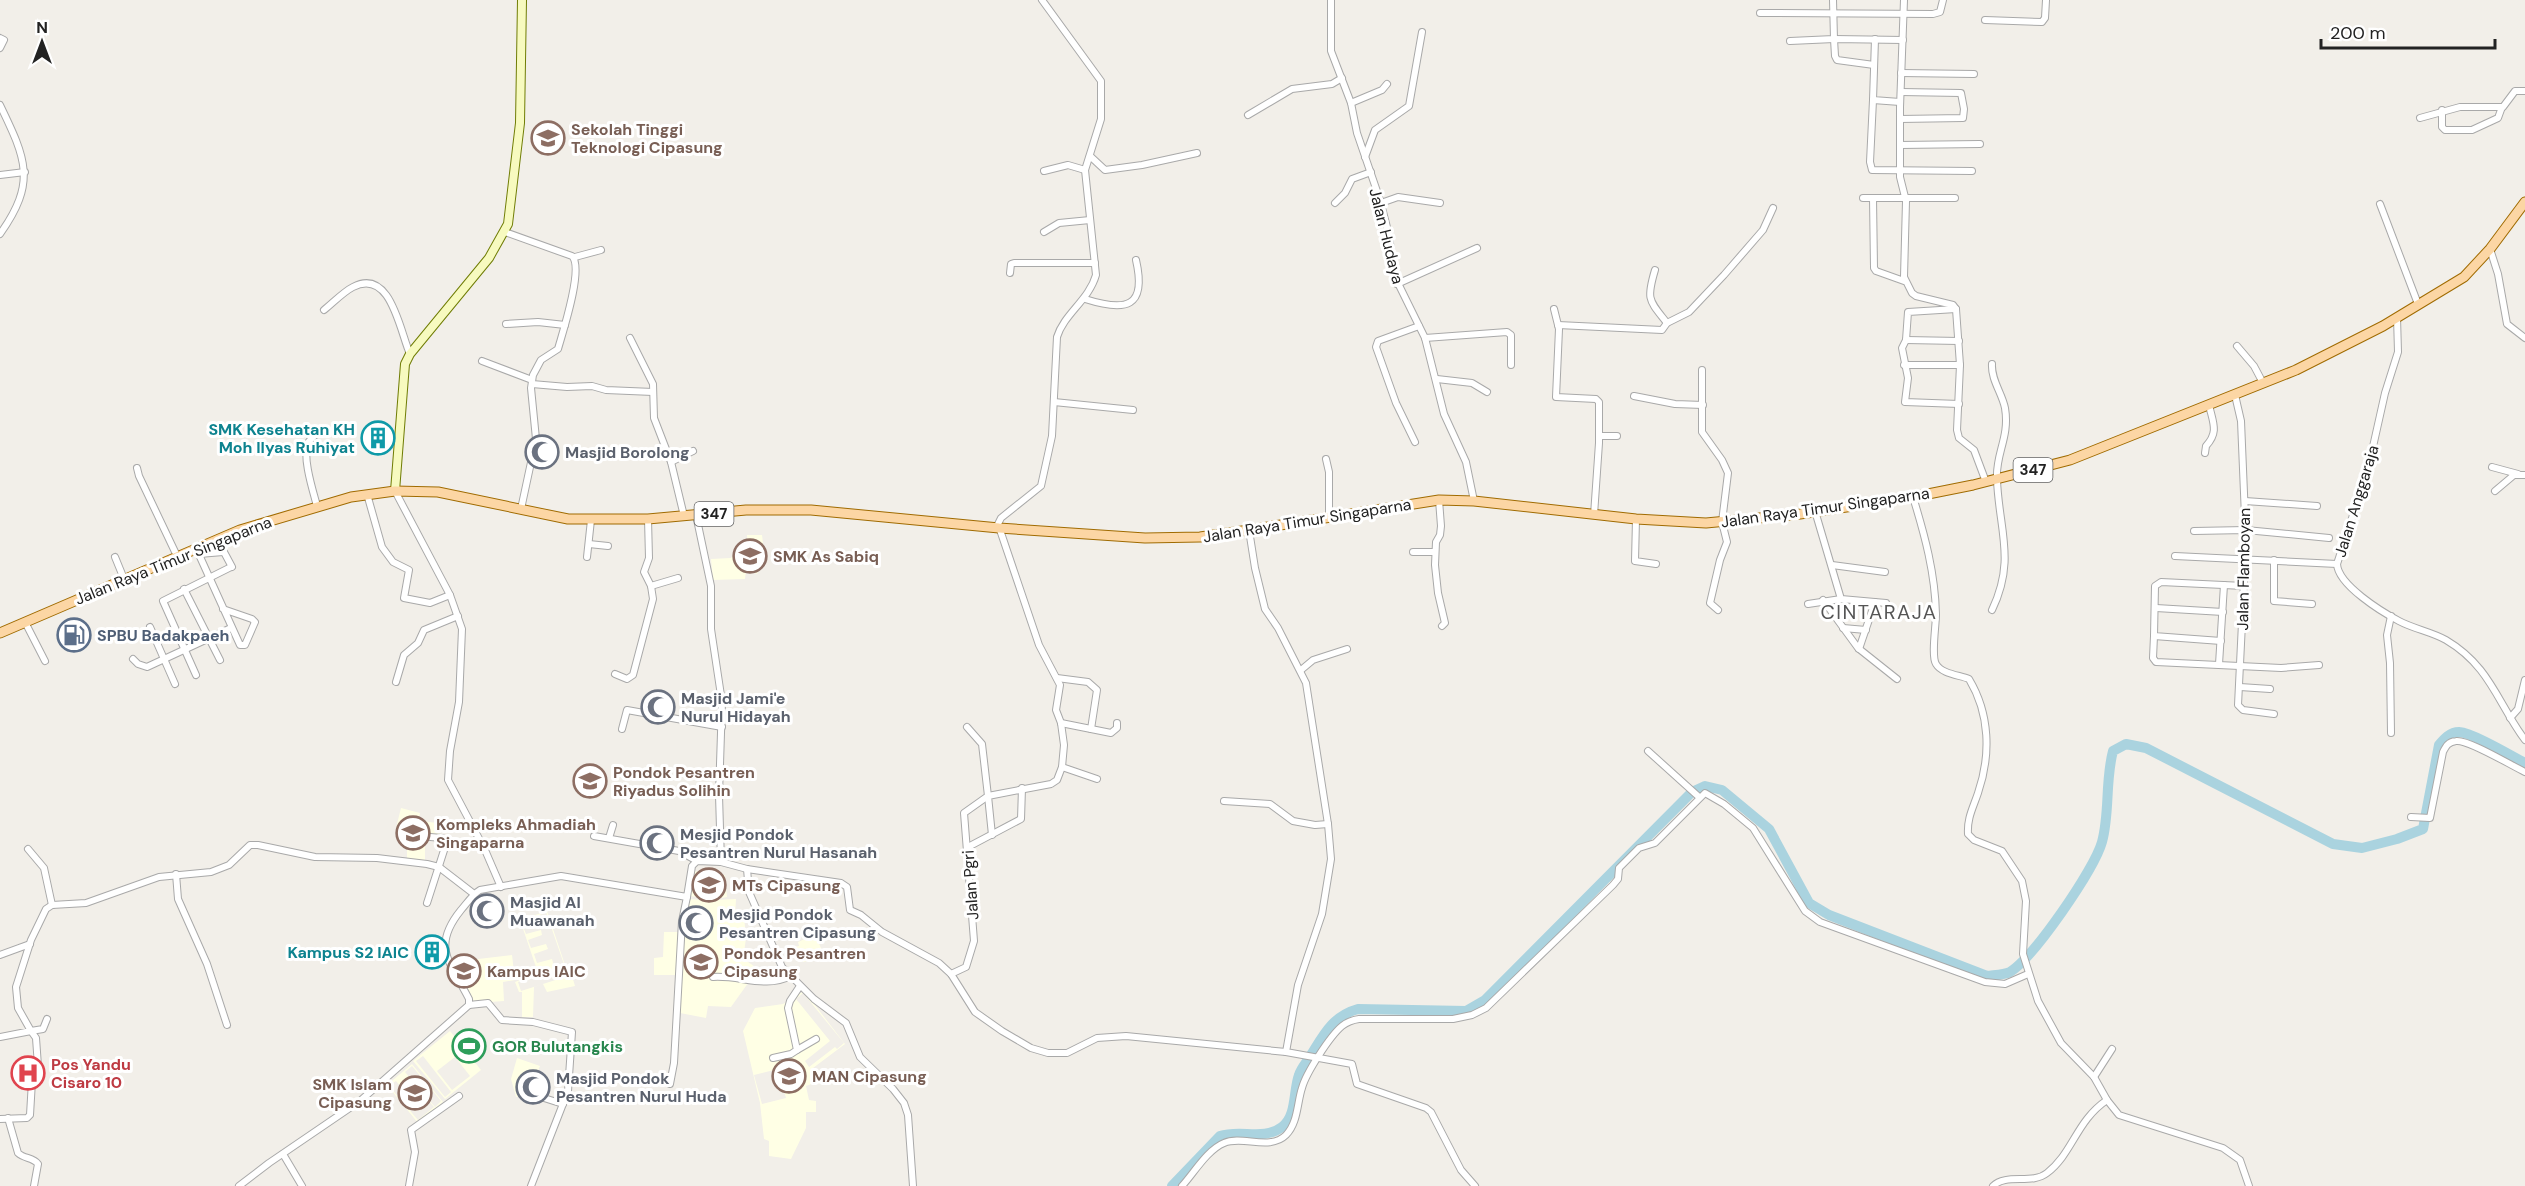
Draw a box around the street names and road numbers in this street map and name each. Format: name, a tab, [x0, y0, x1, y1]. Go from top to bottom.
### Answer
street label: Jalan Hudaya	[1364, 186, 1409, 286]
street label: Jalan Anggaraja	[2329, 443, 2383, 560]
road number: 347	[2014, 458, 2052, 482]
street label: Jalan Raya Timur Singaparna	[1719, 482, 1931, 533]
street label: Jalan Raya Timur Singaparna	[1202, 494, 1413, 547]
road number: 347	[694, 502, 734, 526]
street label: Jalan Flamboyan	[2232, 507, 2255, 631]
street label: Jalan Raya Timur Singaparna	[72, 511, 275, 610]
street label: Jalan Pgri	[958, 849, 983, 921]

